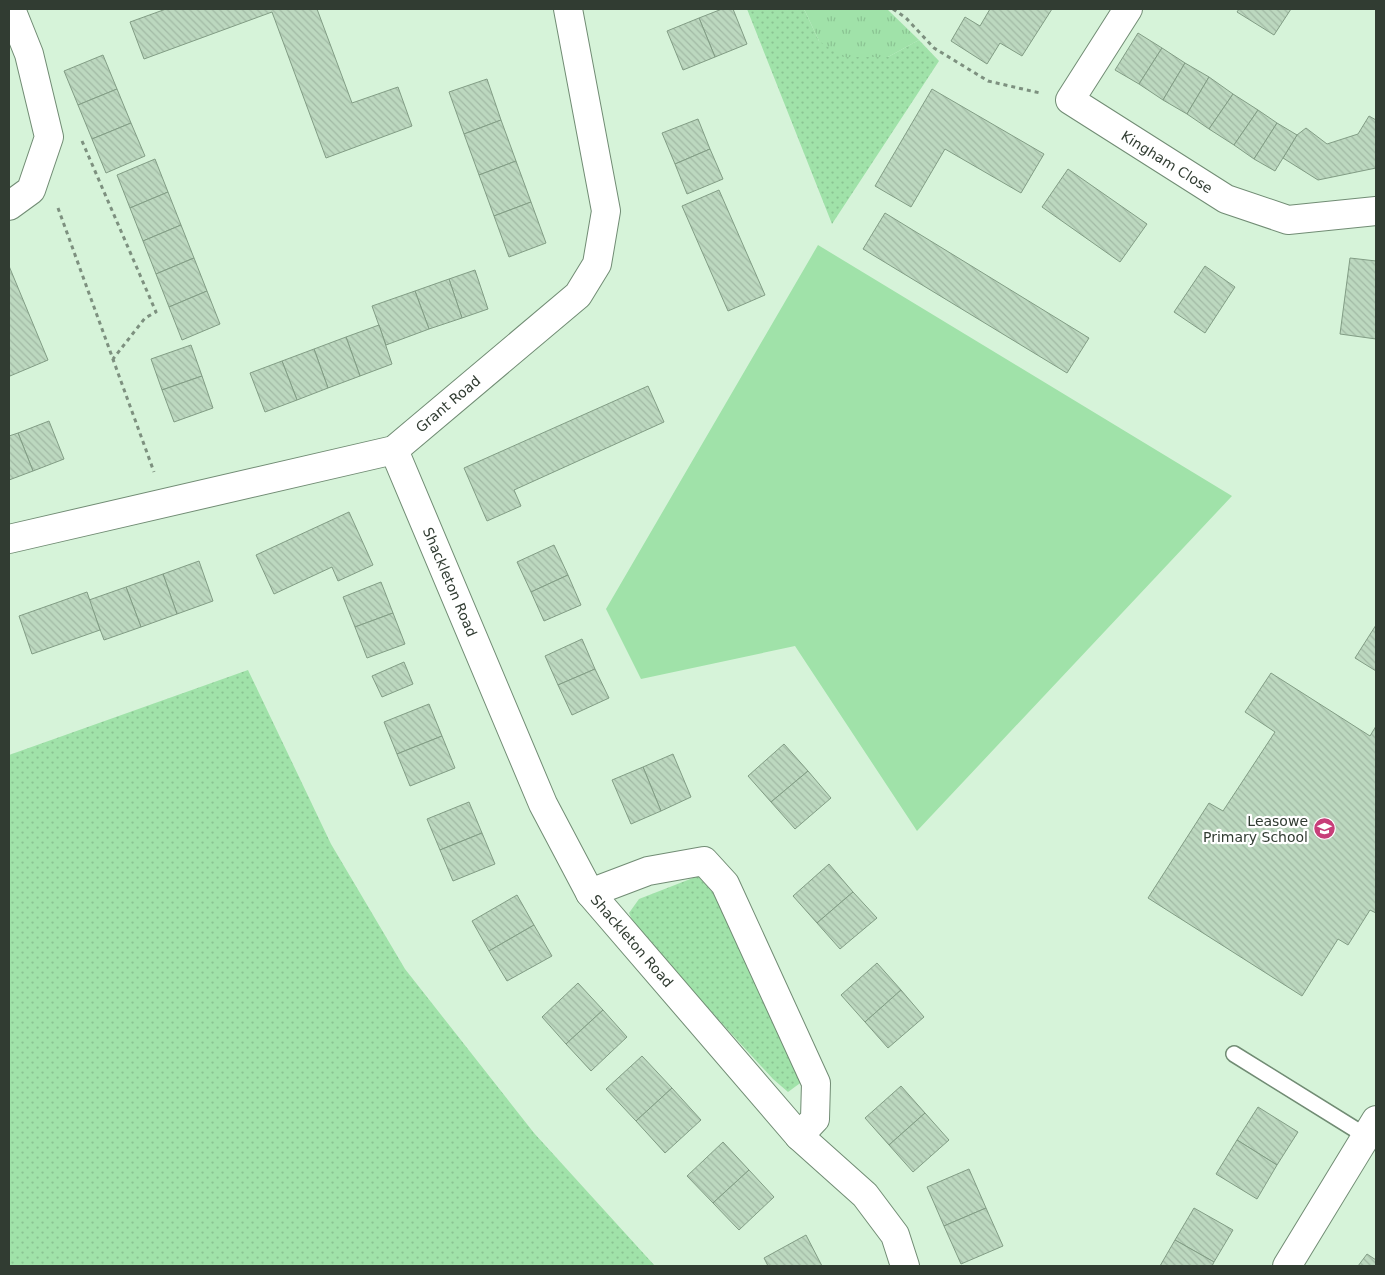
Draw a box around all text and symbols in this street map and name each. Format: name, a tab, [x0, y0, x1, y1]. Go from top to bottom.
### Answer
street label: Kingham Close	[1118, 128, 1216, 196]
street label: Grant Road	[413, 372, 483, 436]
street label: Shackleton Road	[420, 525, 480, 639]
place label: Leasowe Primary School	[1203, 813, 1308, 845]
school or university icon: Leasowe Primary School	[1312, 817, 1336, 841]
street label: Shackleton Road	[588, 892, 676, 990]

